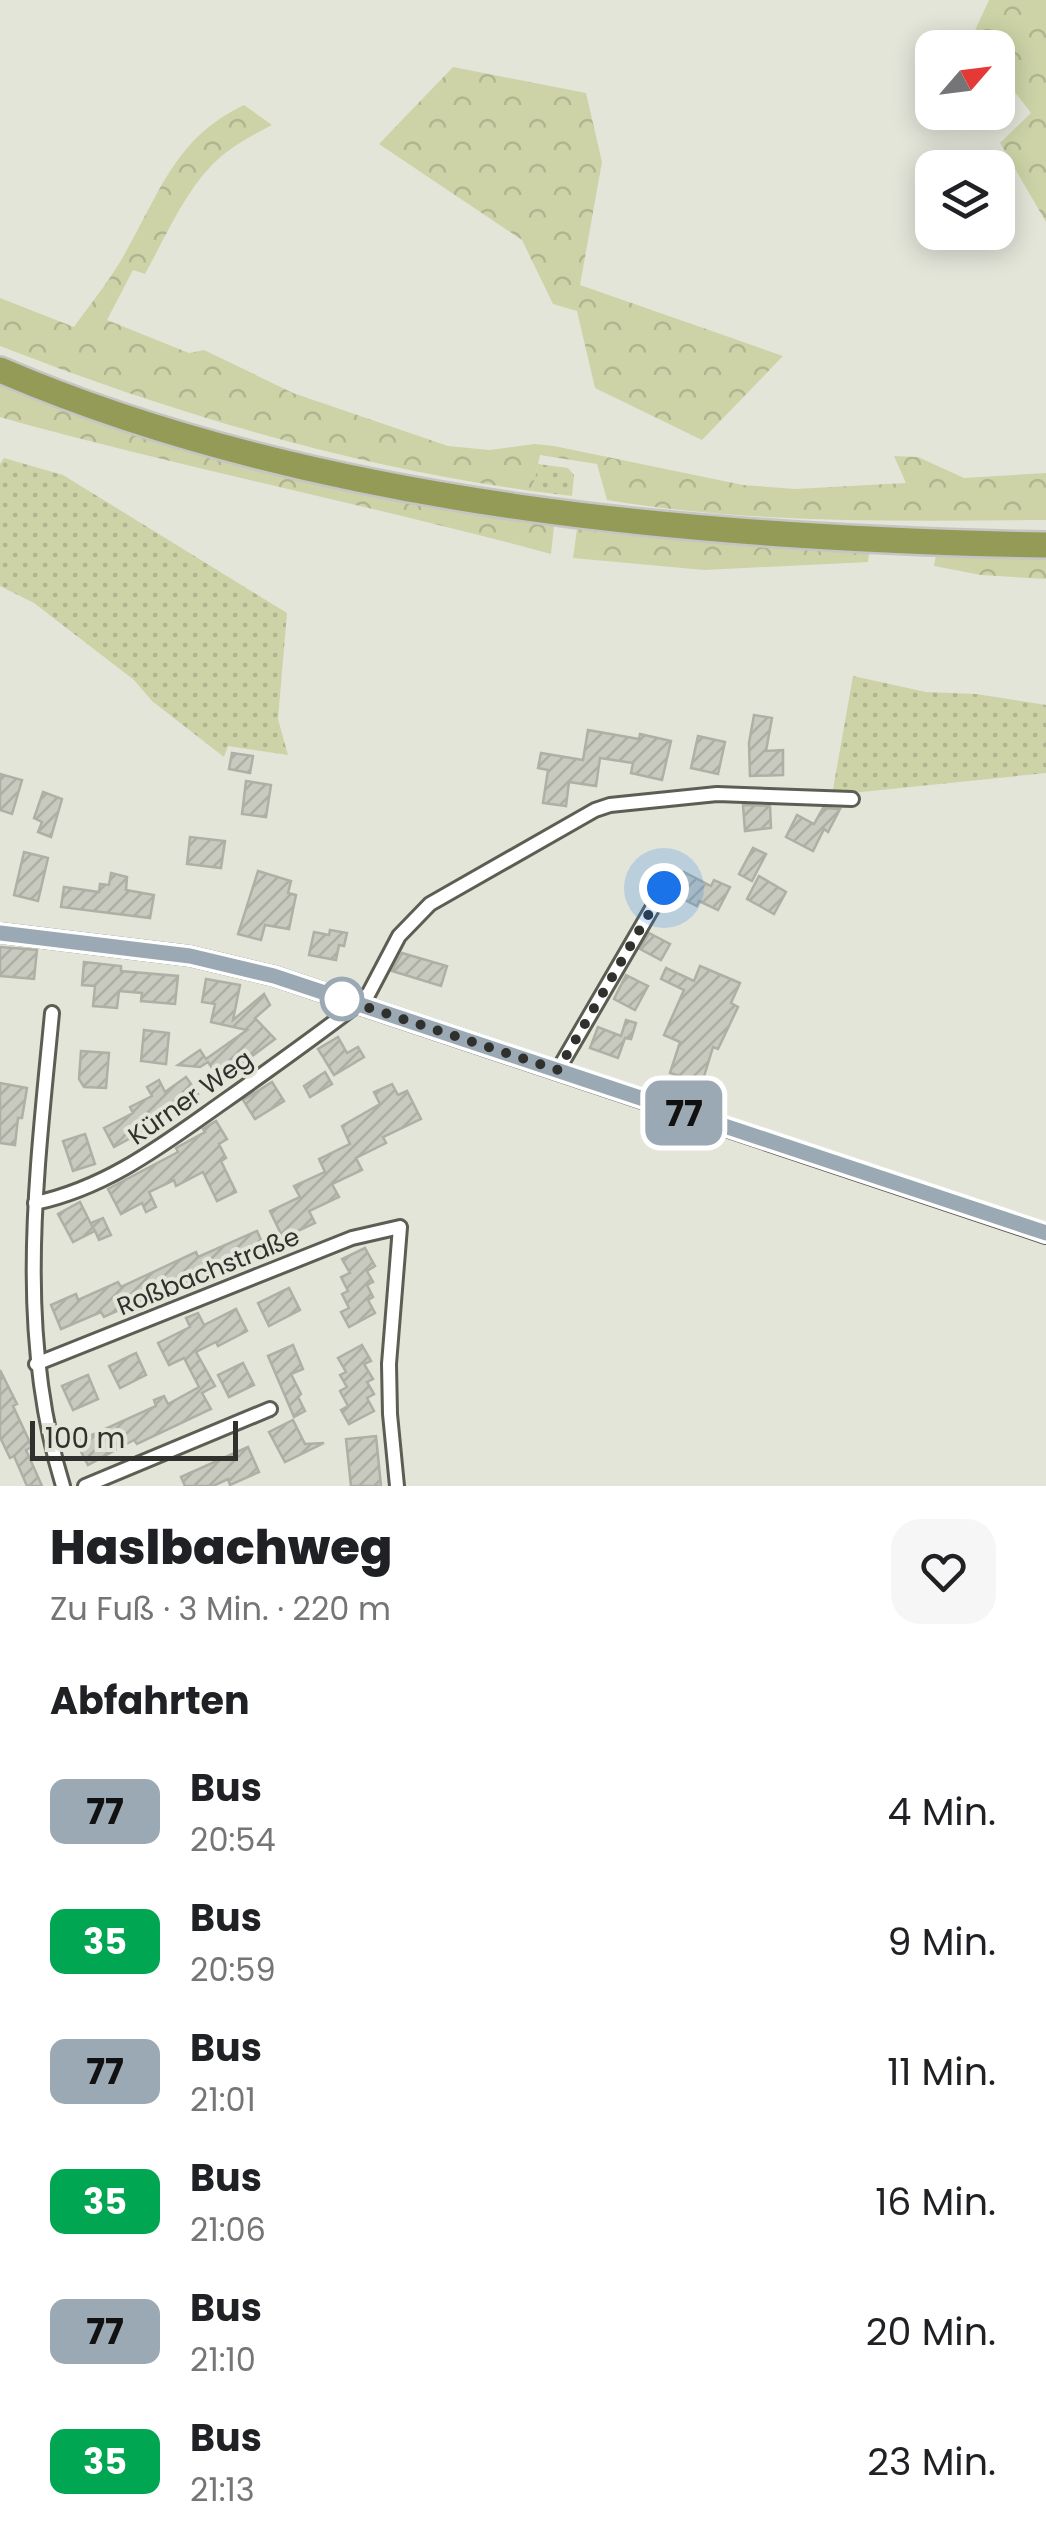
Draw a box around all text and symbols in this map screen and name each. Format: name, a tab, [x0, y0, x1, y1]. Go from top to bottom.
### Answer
north arrow	[915, 30, 1015, 130]
map controls	[915, 30, 1015, 250]
button: layers	[915, 150, 1015, 250]
your location	[639, 863, 689, 913]
unlabelled marker	[321, 978, 363, 1020]
street label: Kürner Weg	[121, 1042, 260, 1153]
line badge: 77	[639, 1080, 729, 1146]
text: 77	[665, 1089, 703, 1138]
street label: Roßbachstraße	[112, 1219, 305, 1324]
scale bar	[30, 1416, 238, 1460]
text: 100 m	[45, 1419, 125, 1458]
text: Haslbachweg	[50, 1514, 392, 1581]
button: heart	[891, 1519, 996, 1624]
text: Zu Fuß · 3 Min. · 220 m	[50, 1586, 391, 1631]
text: Abfahrten	[50, 1674, 250, 1727]
text: Bus	[190, 1761, 262, 1814]
text: 4 Min.	[888, 1785, 996, 1838]
text: 77	[86, 1787, 124, 1836]
text: 20:54	[190, 1817, 276, 1862]
text: Bus	[190, 1891, 262, 1944]
text: 9 Min.	[888, 1915, 996, 1968]
text: 35	[83, 1917, 127, 1966]
text: 20:59	[190, 1947, 276, 1992]
text: Bus	[190, 2021, 262, 2074]
text: 11 Min.	[887, 2045, 996, 2098]
text: 77	[86, 2047, 124, 2096]
text: 21:01	[190, 2077, 256, 2122]
text: Bus	[190, 2151, 262, 2204]
text: 16 Min.	[875, 2175, 996, 2228]
text: 35	[83, 2177, 127, 2226]
text: 21:06	[190, 2207, 266, 2252]
text: Bus	[190, 2281, 262, 2334]
text: 20 Min.	[866, 2305, 996, 2358]
text: 77	[86, 2307, 124, 2356]
text: 21:10	[190, 2337, 256, 2382]
text: Bus	[190, 2411, 262, 2464]
text: 23 Min.	[867, 2435, 996, 2488]
text: 35	[83, 2437, 127, 2486]
text: 21:13	[190, 2467, 255, 2512]

